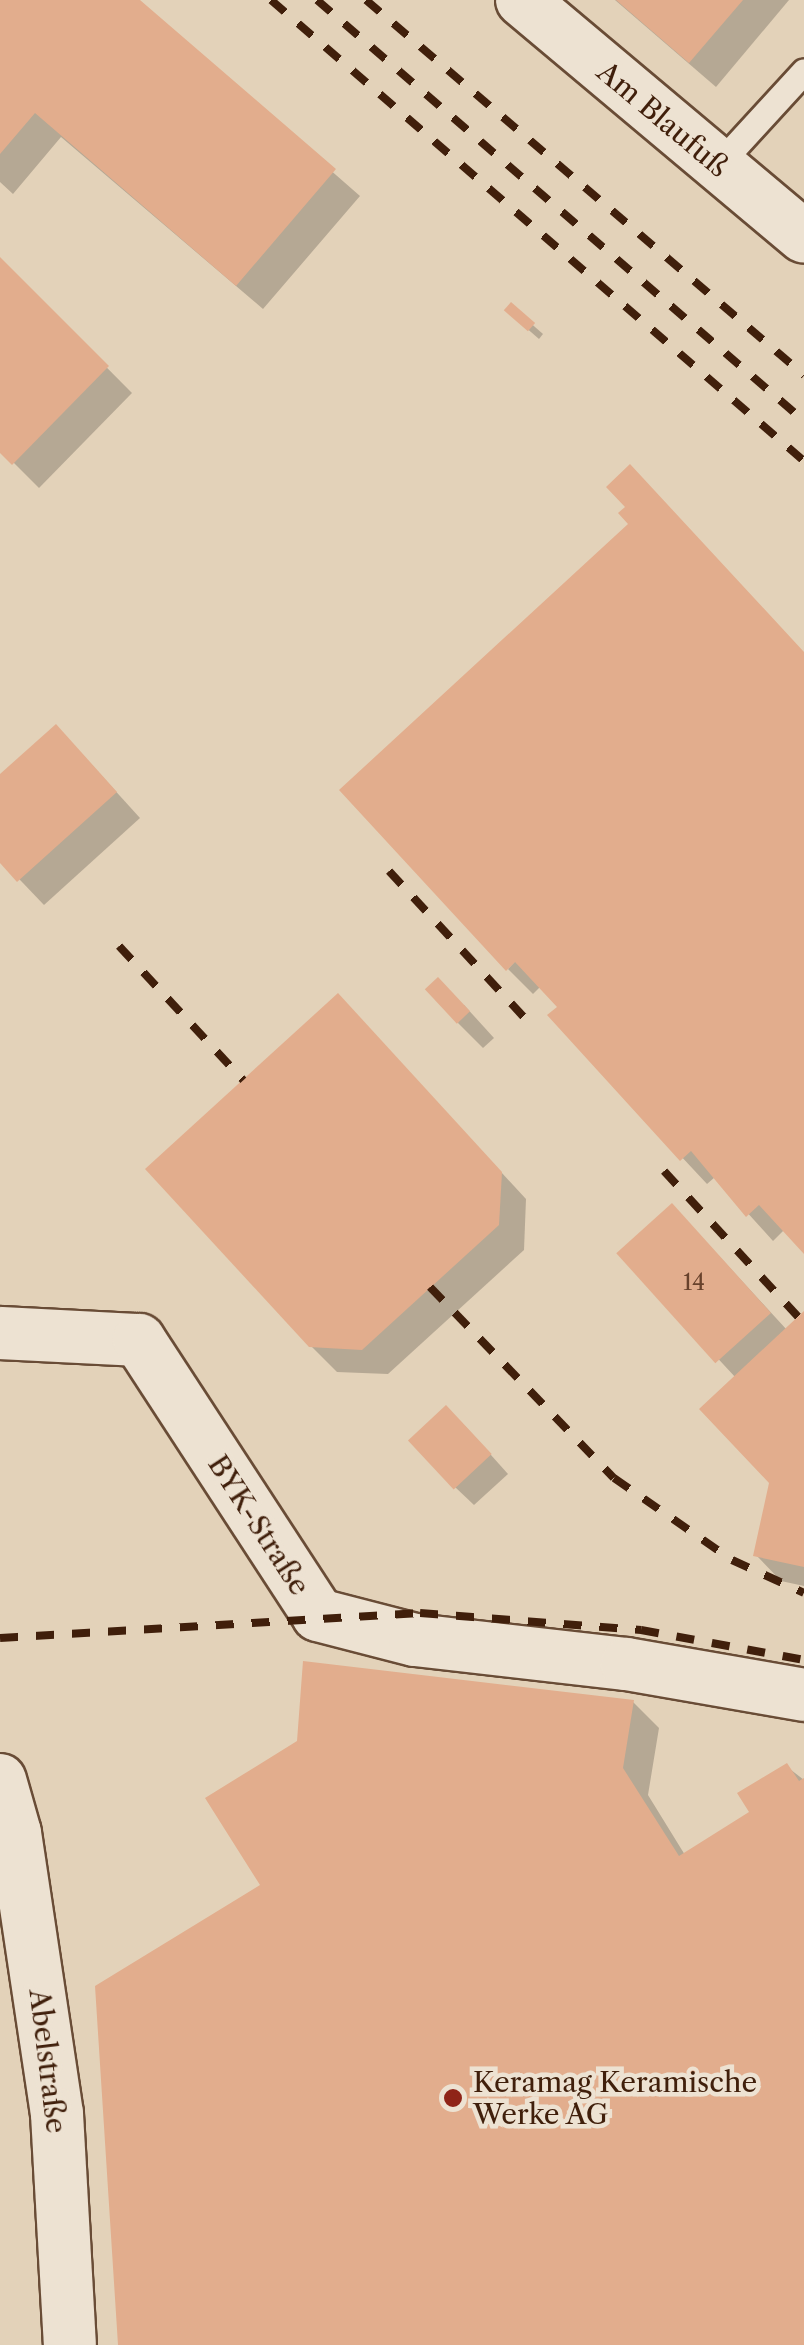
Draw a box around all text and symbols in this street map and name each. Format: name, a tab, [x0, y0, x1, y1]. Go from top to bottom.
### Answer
street label: Am Blaufuß	[591, 54, 735, 184]
house number: 14	[683, 1270, 705, 1296]
street label: BYK-Straße	[201, 1449, 317, 1601]
street label: Abelstraße	[22, 1987, 74, 2135]
place label: Keramag Keramische Werke AG	[473, 2065, 757, 2131]
marker: Keramag Keramische Werke AG	[442, 2087, 464, 2109]

